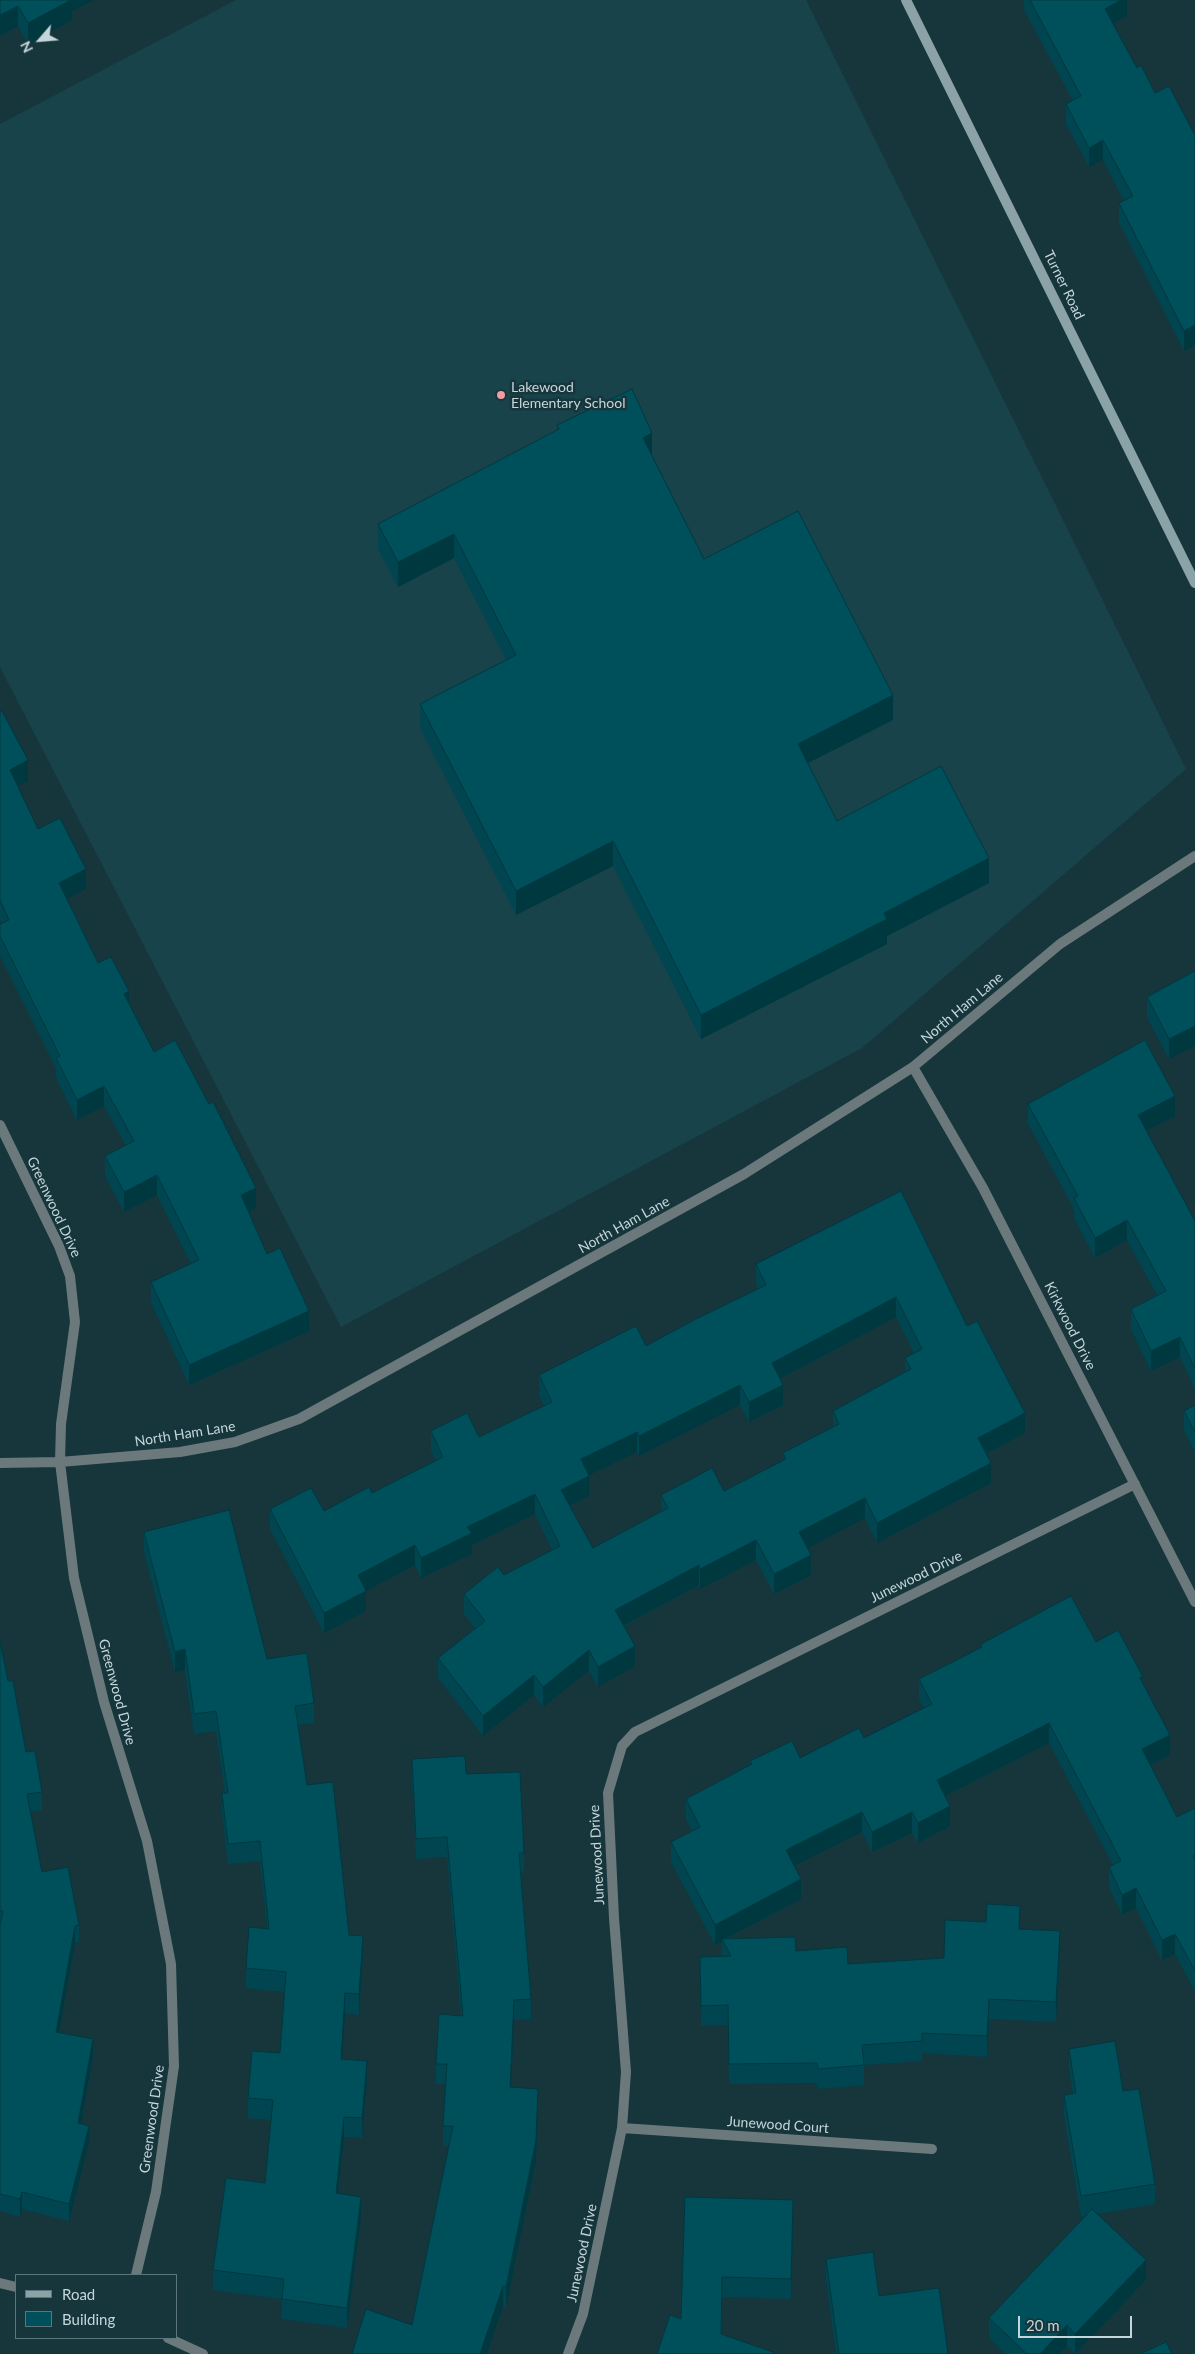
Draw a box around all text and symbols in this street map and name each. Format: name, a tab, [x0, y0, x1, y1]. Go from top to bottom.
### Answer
north arrow	[15, 15, 65, 65]
text: N	[16, 38, 36, 56]
street label: Turner Road	[1040, 248, 1088, 322]
place label: Lakewood Elementary School	[511, 379, 625, 412]
marker: Lakewood Elementary School	[495, 389, 507, 401]
street label: North Ham Lane	[918, 969, 1006, 1047]
street label: Greenwood Drive	[23, 1154, 85, 1260]
street label: North Ham Lane	[575, 1193, 673, 1257]
street label: Kirkwood Drive	[1041, 1279, 1099, 1373]
street label: North Ham Lane	[133, 1418, 237, 1450]
street label: Junewood Drive	[867, 1547, 965, 1607]
street label: Greenwood Drive	[95, 1637, 139, 1747]
street label: Junewood Drive	[586, 1805, 608, 1905]
street label: Greenwood Drive	[136, 2064, 168, 2174]
street label: Junewood Court	[727, 2113, 829, 2137]
street label: Junewood Drive	[563, 2202, 601, 2304]
legend	[15, 2274, 178, 2339]
text: Road	[62, 2285, 95, 2303]
scale bar	[1020, 2306, 1134, 2338]
text: Building	[62, 2310, 115, 2328]
text: 20 m	[1026, 2316, 1060, 2334]

